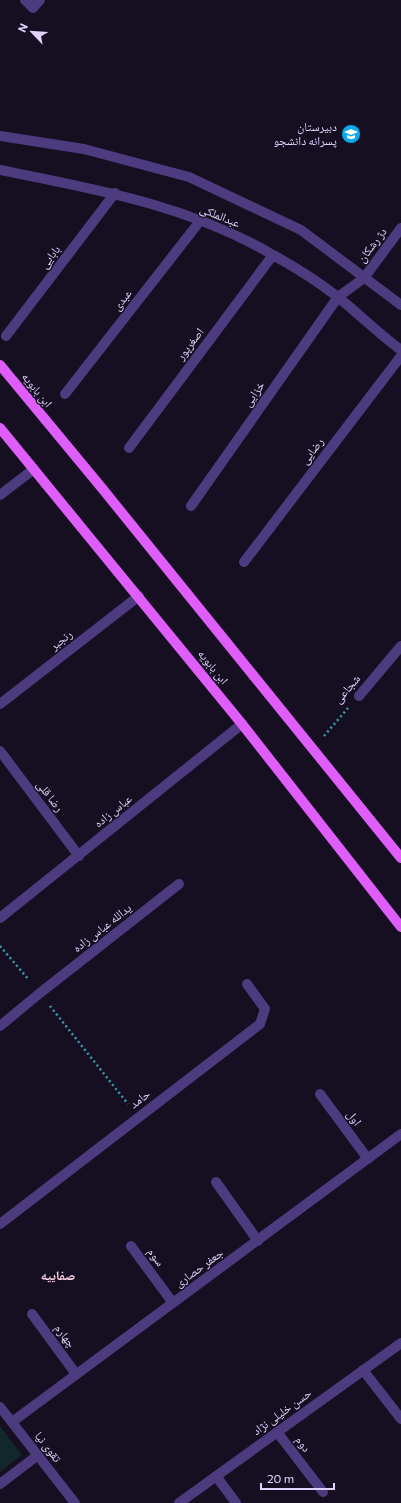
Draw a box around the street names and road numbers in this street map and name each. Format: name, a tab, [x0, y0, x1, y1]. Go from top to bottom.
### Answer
street label: عبدالملکی	[198, 201, 243, 231]
street label: دژ رشکان	[354, 224, 390, 265]
street label: بابایی	[36, 242, 63, 271]
street label: عبدی	[109, 286, 135, 313]
street label: اصغرپور	[172, 325, 207, 364]
street label: ابن بابویه	[19, 369, 56, 410]
street label: خزایی	[240, 378, 268, 409]
street label: رضایی	[297, 434, 327, 467]
street label: رنجبر	[46, 626, 75, 654]
street label: ابن بابویه	[195, 646, 232, 687]
street label: شجاعی	[330, 671, 363, 706]
street label: رضا قلی	[34, 777, 67, 815]
street label: عباس زاده	[91, 791, 135, 831]
street label: یدالله عباس زاده	[69, 900, 134, 955]
street label: حامد	[126, 1086, 153, 1110]
street label: اول	[344, 1107, 365, 1129]
street label: سوم	[144, 1244, 168, 1270]
street label: جعفر حصاری	[171, 1245, 226, 1290]
street label: چهارم	[51, 1321, 79, 1351]
street label: حسن خلیلی نژاد	[249, 1385, 315, 1438]
street label: تقوی نیا	[32, 1428, 65, 1465]
street label: دوم	[292, 1433, 314, 1455]

